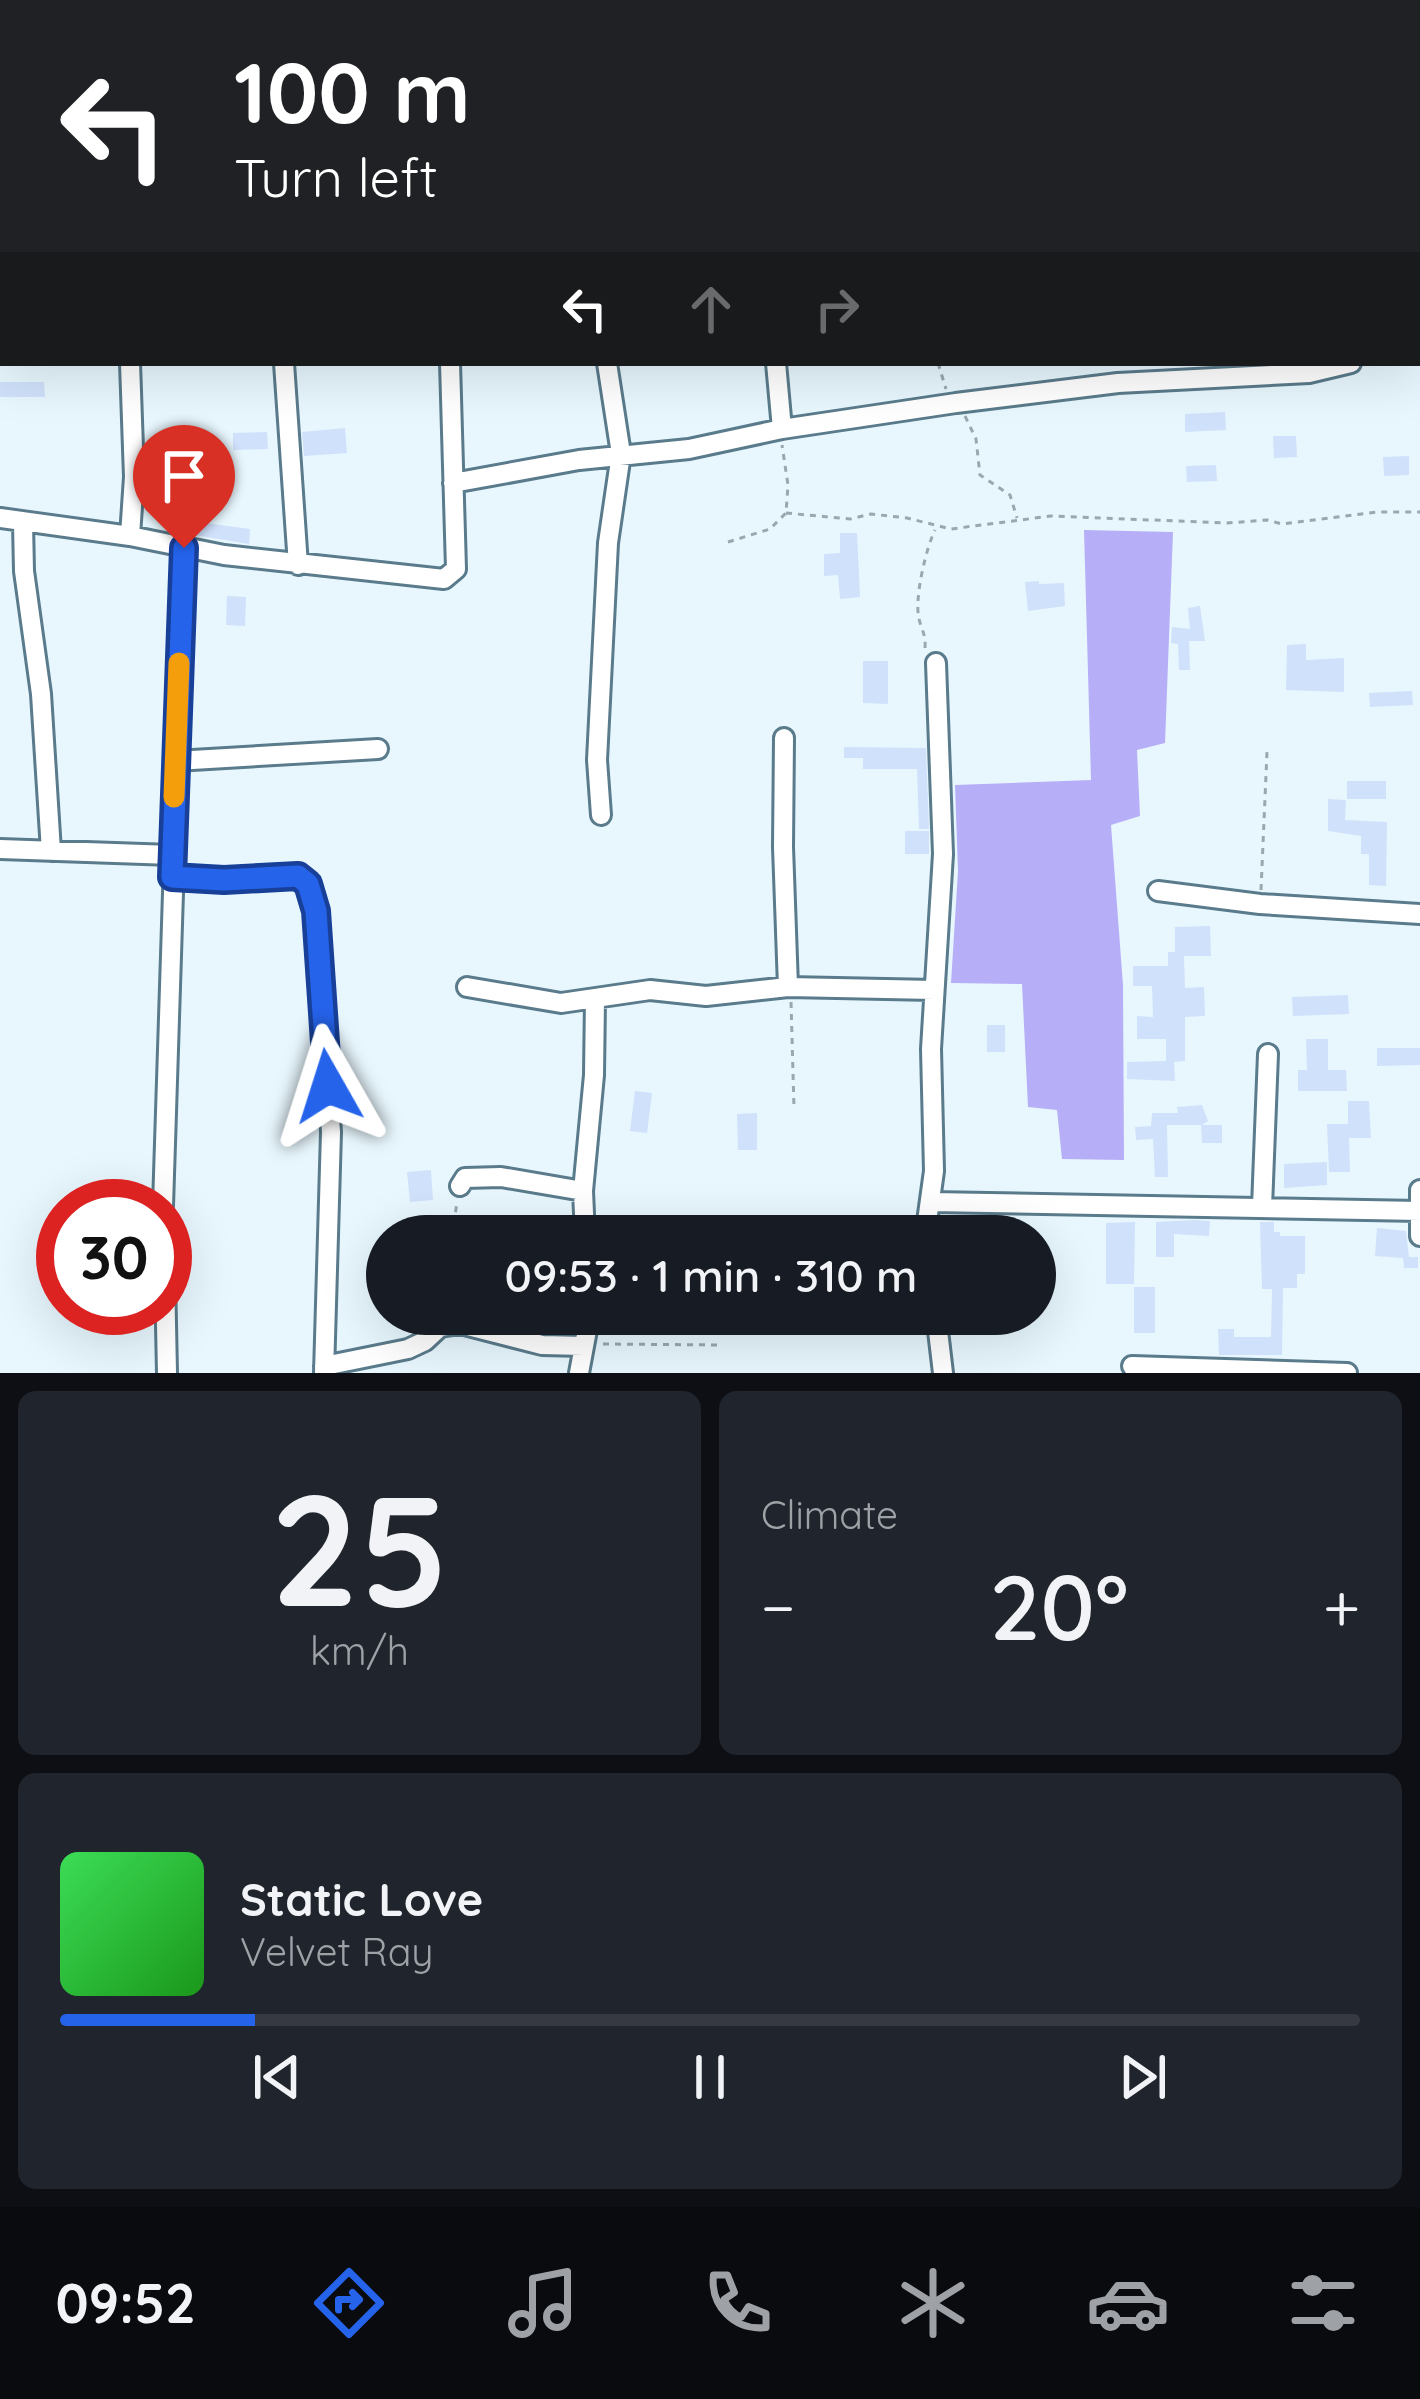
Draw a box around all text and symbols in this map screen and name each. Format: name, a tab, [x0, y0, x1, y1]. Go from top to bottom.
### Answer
text: 100 m	[234, 39, 471, 144]
icon: left	[36, 48, 192, 204]
text: Turn left	[234, 143, 438, 211]
icon: left	[552, 276, 618, 342]
icon: ahead	[678, 276, 744, 342]
icon: right	[804, 276, 870, 342]
pin	[133, 425, 235, 548]
icon: arrive	[151, 443, 217, 509]
position arrow	[265, 1023, 391, 1149]
speed limit sign: 30	[36, 1179, 192, 1335]
text: 09:53 · 1 min · 310 m	[505, 1247, 917, 1303]
text: 25	[270, 1450, 449, 1645]
text: Climate	[761, 1490, 898, 1539]
text: 20°	[990, 1550, 1129, 1663]
text: −	[761, 1565, 795, 1648]
text: +	[1323, 1565, 1360, 1648]
text: km/h	[310, 1626, 409, 1675]
text: Static Love	[240, 1871, 483, 1927]
text: Velvet Ray	[240, 1927, 433, 1976]
icon: previous	[244, 2044, 310, 2110]
icon: pause	[677, 2044, 743, 2110]
icon: next	[1110, 2044, 1176, 2110]
icon: directions	[307, 2261, 391, 2345]
icon: music	[501, 2261, 585, 2345]
icon: phone	[696, 2261, 780, 2345]
icon: climate	[891, 2261, 975, 2345]
icon: car	[1086, 2261, 1170, 2345]
icon: filters	[1281, 2261, 1365, 2345]
text: 09:52	[55, 2269, 196, 2337]

